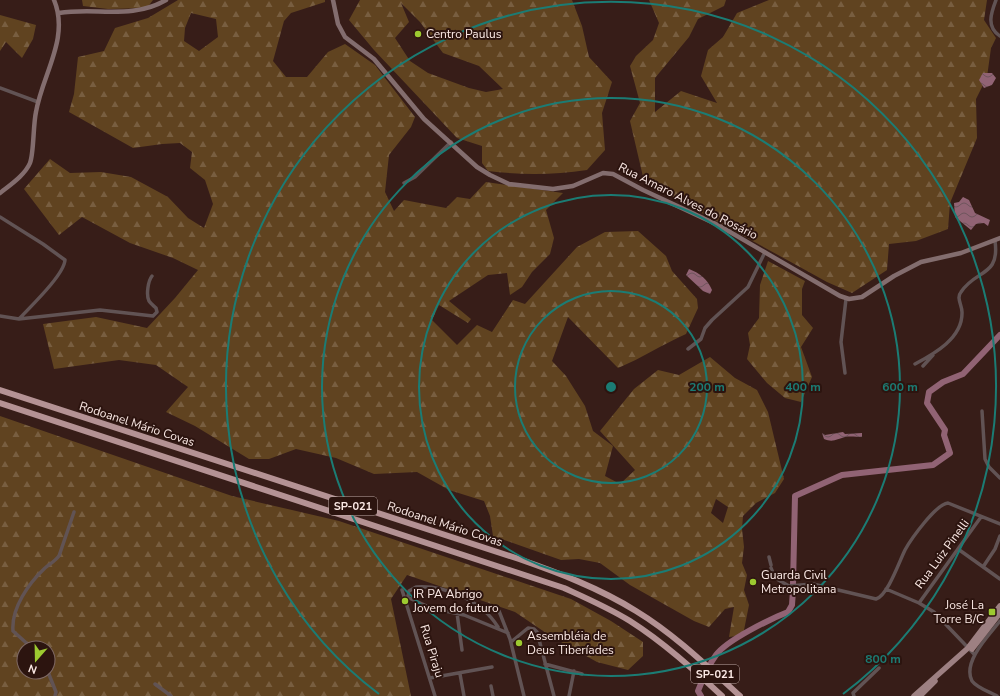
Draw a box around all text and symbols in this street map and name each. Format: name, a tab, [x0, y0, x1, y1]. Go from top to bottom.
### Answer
place label: Centro Paulus	[426, 26, 502, 42]
marker: Centro Paulus	[413, 29, 423, 39]
street label: Rua Amaro Alves do Rosário	[616, 159, 761, 243]
text: 200 m	[689, 379, 725, 395]
text: 400 m	[785, 379, 821, 395]
text: 600 m	[882, 379, 918, 395]
centre of rings	[604, 380, 618, 394]
street label: Rodoanel Mário Covas	[77, 398, 197, 450]
road number: SP-021	[329, 497, 377, 515]
street label: Rodoanel Mário Covas	[385, 498, 505, 550]
street label: Rua Luiz Pinelli	[911, 516, 973, 592]
place label: Guarda Civil Metropolitana	[761, 567, 836, 597]
marker: Guarda Civil Metropolitana	[748, 577, 758, 587]
place label: IR PA Abrigo Jovem do futuro	[412, 586, 499, 616]
marker: IR PA Abrigo Jovem do futuro	[400, 596, 410, 606]
place label: José La Torre B/C	[934, 597, 984, 627]
marker: José La Torre B/C	[987, 607, 997, 617]
street label: Rua Piraju	[416, 622, 448, 680]
place label: Assembléia de Deus Tiberíades	[527, 628, 614, 658]
marker: Assembléia de Deus Tiberíades	[514, 638, 524, 648]
north arrow	[16, 640, 56, 680]
text: 800 m	[865, 651, 901, 667]
text: N	[26, 660, 39, 677]
road number: SP-021	[691, 665, 739, 683]

